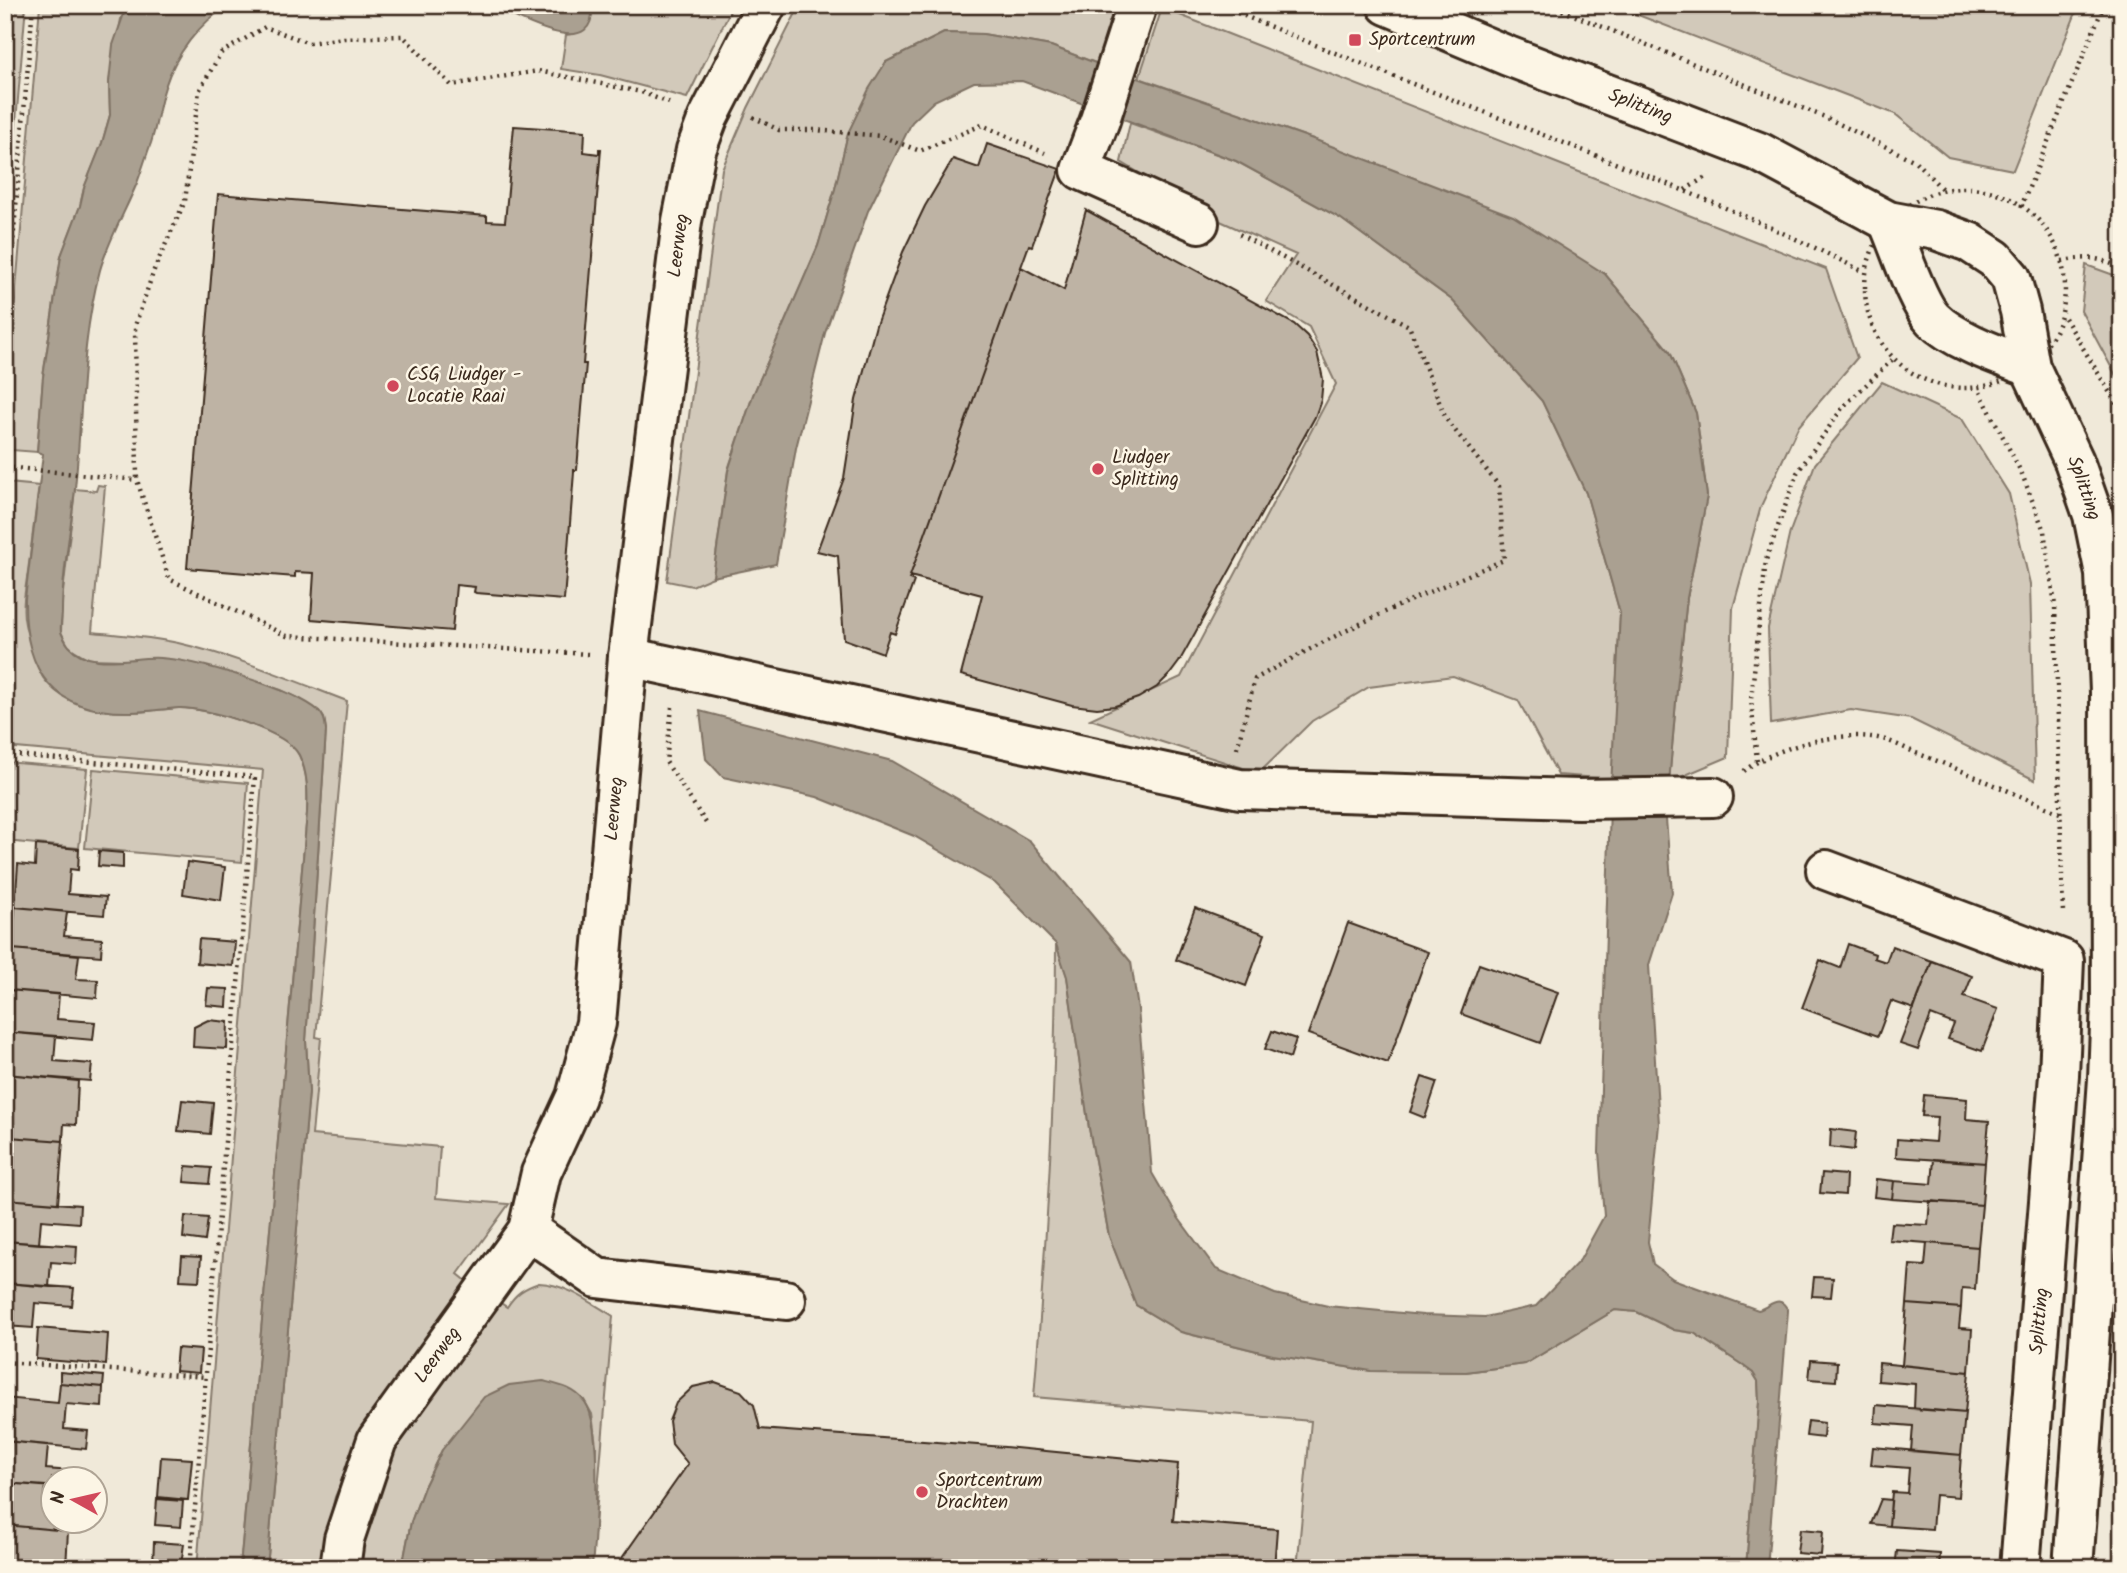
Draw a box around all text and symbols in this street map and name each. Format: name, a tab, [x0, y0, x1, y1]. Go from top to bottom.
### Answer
place label: Sportcentrum	[1369, 25, 1475, 55]
marker: Sportcentrum	[1347, 32, 1363, 48]
street label: Splitting	[1604, 81, 1677, 133]
street label: Leerweg	[660, 211, 698, 279]
place label: CSG Liudger - Locatie Raai	[407, 360, 522, 412]
marker: CSG Liudger - Locatie Raai	[385, 378, 401, 394]
place label: Liudger Splitting	[1112, 443, 1179, 495]
street label: Splitting	[2058, 452, 2109, 523]
marker: Liudger Splitting	[1090, 461, 1106, 477]
street label: Leerweg	[597, 776, 632, 842]
street label: Splitting	[2022, 1286, 2058, 1356]
street label: Leerweg	[407, 1320, 469, 1390]
north arrow	[38, 1464, 108, 1534]
place label: Sportcentrum Drachten	[936, 1466, 1042, 1518]
marker: Sportcentrum Drachten	[914, 1484, 930, 1500]
text: N	[43, 1490, 75, 1506]

